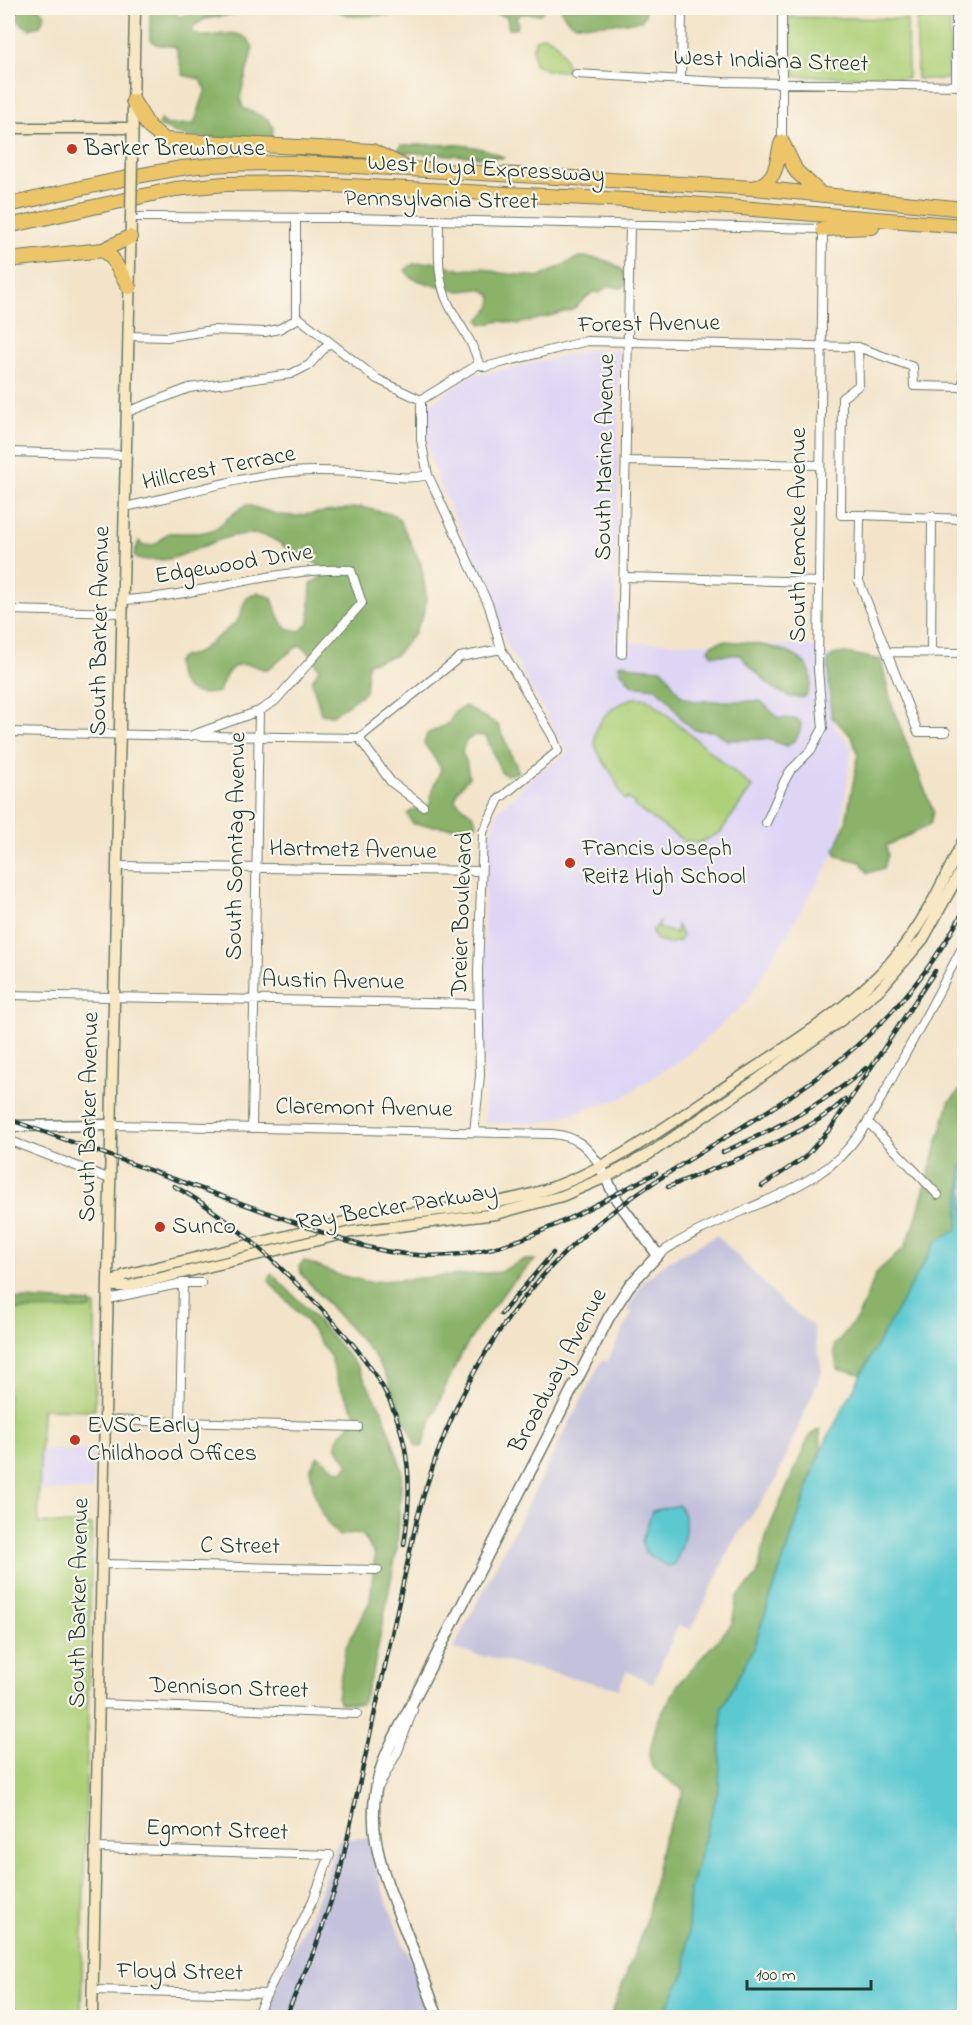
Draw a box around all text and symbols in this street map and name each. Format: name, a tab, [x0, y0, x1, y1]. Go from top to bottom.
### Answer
street label: West Indiana Street	[673, 41, 869, 83]
place label: Barker Brewhouse	[83, 132, 266, 167]
marker: Barker Brewhouse	[65, 142, 79, 156]
street label: West Lloyd Expressway	[366, 146, 606, 195]
street label: Pennsylvania Street	[344, 182, 538, 221]
street label: Forest Avenue	[577, 306, 721, 344]
street label: South Marine Avenue	[587, 353, 625, 561]
street label: South Lemcke Avenue	[782, 427, 817, 642]
street label: Hillcrest Terrace	[139, 437, 299, 501]
street label: South Barker Avenue	[82, 525, 120, 736]
street label: Edgewood Drive	[152, 535, 316, 595]
street label: South Sonntag Avenue	[218, 731, 256, 960]
street label: Dreier Boulevard	[443, 831, 483, 998]
street label: Hartmetz Avenue	[269, 832, 437, 870]
place label: Francis Joseph Reitz High School	[581, 832, 746, 895]
marker: Francis Joseph Reitz High School	[563, 856, 577, 870]
street label: Austin Avenue	[261, 963, 405, 1001]
street label: South Barker Avenue	[71, 1011, 109, 1222]
street label: Claremont Avenue	[275, 1090, 453, 1128]
street label: Ray Becker Parkway	[294, 1175, 500, 1242]
place label: Sunco	[172, 1210, 236, 1245]
marker: Sunco	[153, 1220, 167, 1234]
street label: Broadway Avenue	[500, 1282, 618, 1461]
place label: EVSC Early Childhood Offices	[87, 1409, 257, 1472]
marker: EVSC Early Childhood Offices	[68, 1433, 82, 1447]
street label: South Barker Avenue	[61, 1497, 99, 1708]
street label: C Street	[200, 1529, 280, 1565]
street label: Dennison Street	[148, 1669, 309, 1709]
street label: Egmont Street	[145, 1811, 289, 1851]
scale bar	[747, 1953, 872, 1991]
street label: Floyd Street	[116, 1954, 243, 1993]
text: 100 m	[756, 1963, 796, 1989]

